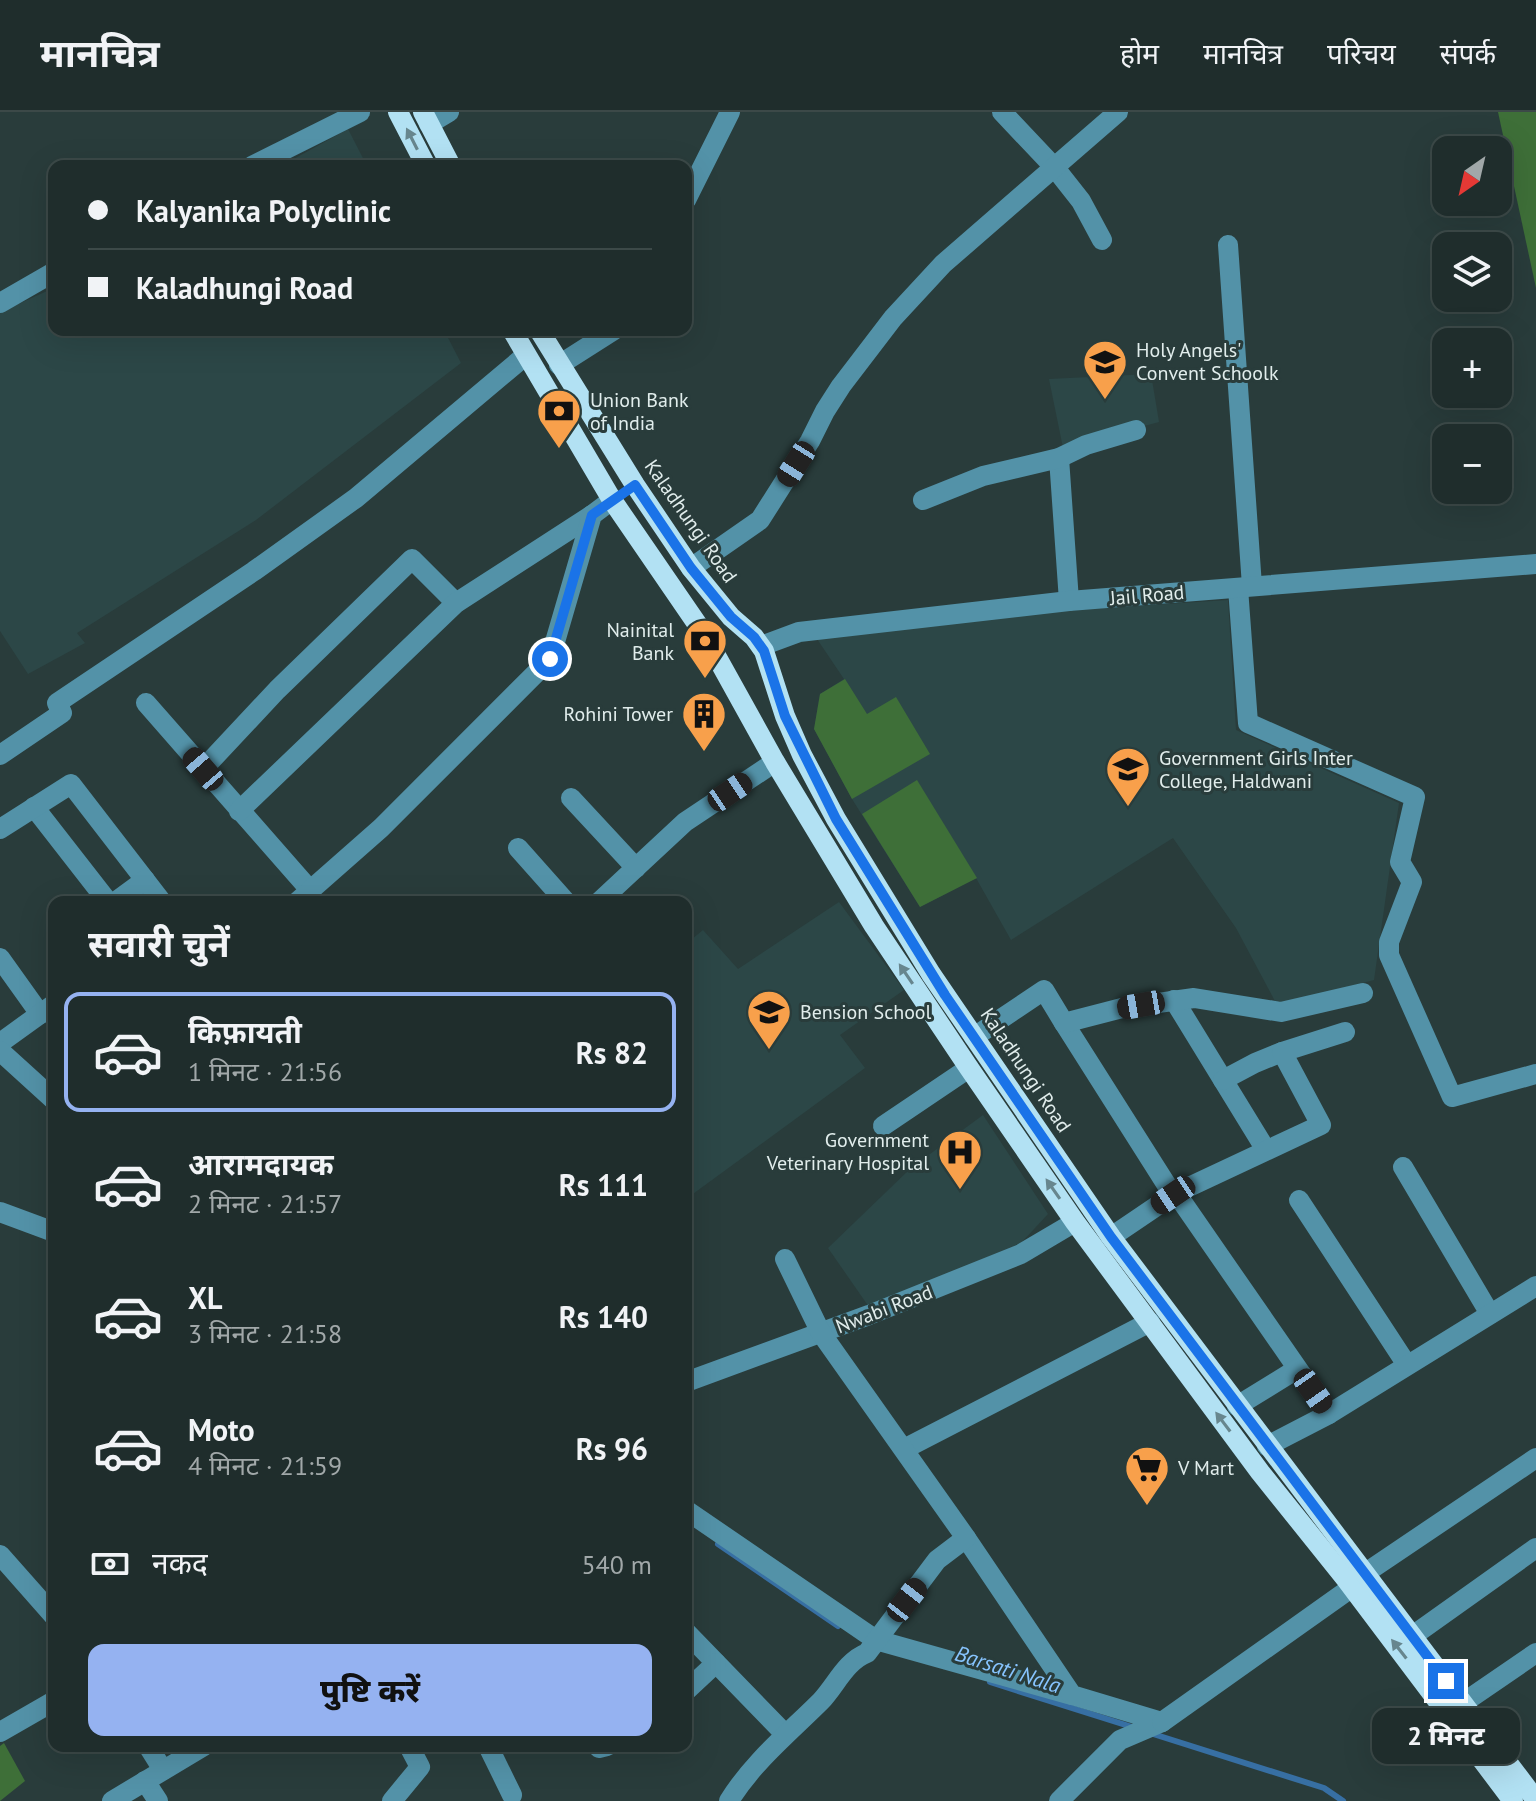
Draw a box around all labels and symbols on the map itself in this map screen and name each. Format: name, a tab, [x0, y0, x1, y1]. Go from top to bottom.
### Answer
one-way arrow	[405, 127, 419, 150]
north arrow	[1432, 136, 1512, 216]
place label: Holy Angels' Convent Schoolk	[1136, 337, 1279, 386]
school or university icon: Holy Angels' Convent Schoolk	[1081, 338, 1129, 401]
bank icon: Union Bank of India	[535, 387, 583, 450]
place label: Union Bank of India	[590, 387, 689, 436]
car	[773, 437, 819, 491]
street label: Kaladhungi Road	[639, 454, 743, 588]
street label: Jail Road	[1108, 579, 1185, 611]
place label: Nainital Bank	[606, 617, 674, 666]
bank icon: Nainital Bank	[681, 617, 729, 680]
route start	[532, 641, 568, 677]
building icon: Rohini Tower	[680, 690, 728, 753]
place label: Rohini Tower	[564, 701, 673, 727]
car	[178, 743, 228, 795]
school or university icon: Government Girls Inter College, Haldwani	[1104, 745, 1152, 808]
place label: Government Girls Inter College, Haldwani	[1159, 745, 1353, 794]
car	[703, 769, 757, 815]
one-way arrow	[899, 964, 914, 985]
school or university icon: Bension School	[745, 988, 793, 1051]
car	[1115, 989, 1167, 1021]
place label: Bension School	[800, 999, 932, 1025]
street label: Kaladhungi Road	[975, 1003, 1077, 1137]
place label: Government Veterinary Hospital	[766, 1127, 929, 1176]
hospital icon: Government Veterinary Hospital	[936, 1128, 984, 1191]
car	[1146, 1172, 1200, 1218]
one-way arrow	[1046, 1179, 1061, 1200]
street label: Nwabi Road	[832, 1279, 936, 1339]
car	[1289, 1364, 1337, 1418]
one-way arrow	[1215, 1411, 1231, 1432]
supermarket icon: V Mart	[1123, 1444, 1171, 1507]
place label: V Mart	[1177, 1455, 1234, 1481]
car	[883, 1574, 931, 1626]
water label: Barsati Nala	[952, 1639, 1065, 1699]
one-way arrow	[1391, 1639, 1407, 1659]
route end	[1428, 1663, 1464, 1699]
callout: 2 मिनट	[1372, 1709, 1520, 1765]

